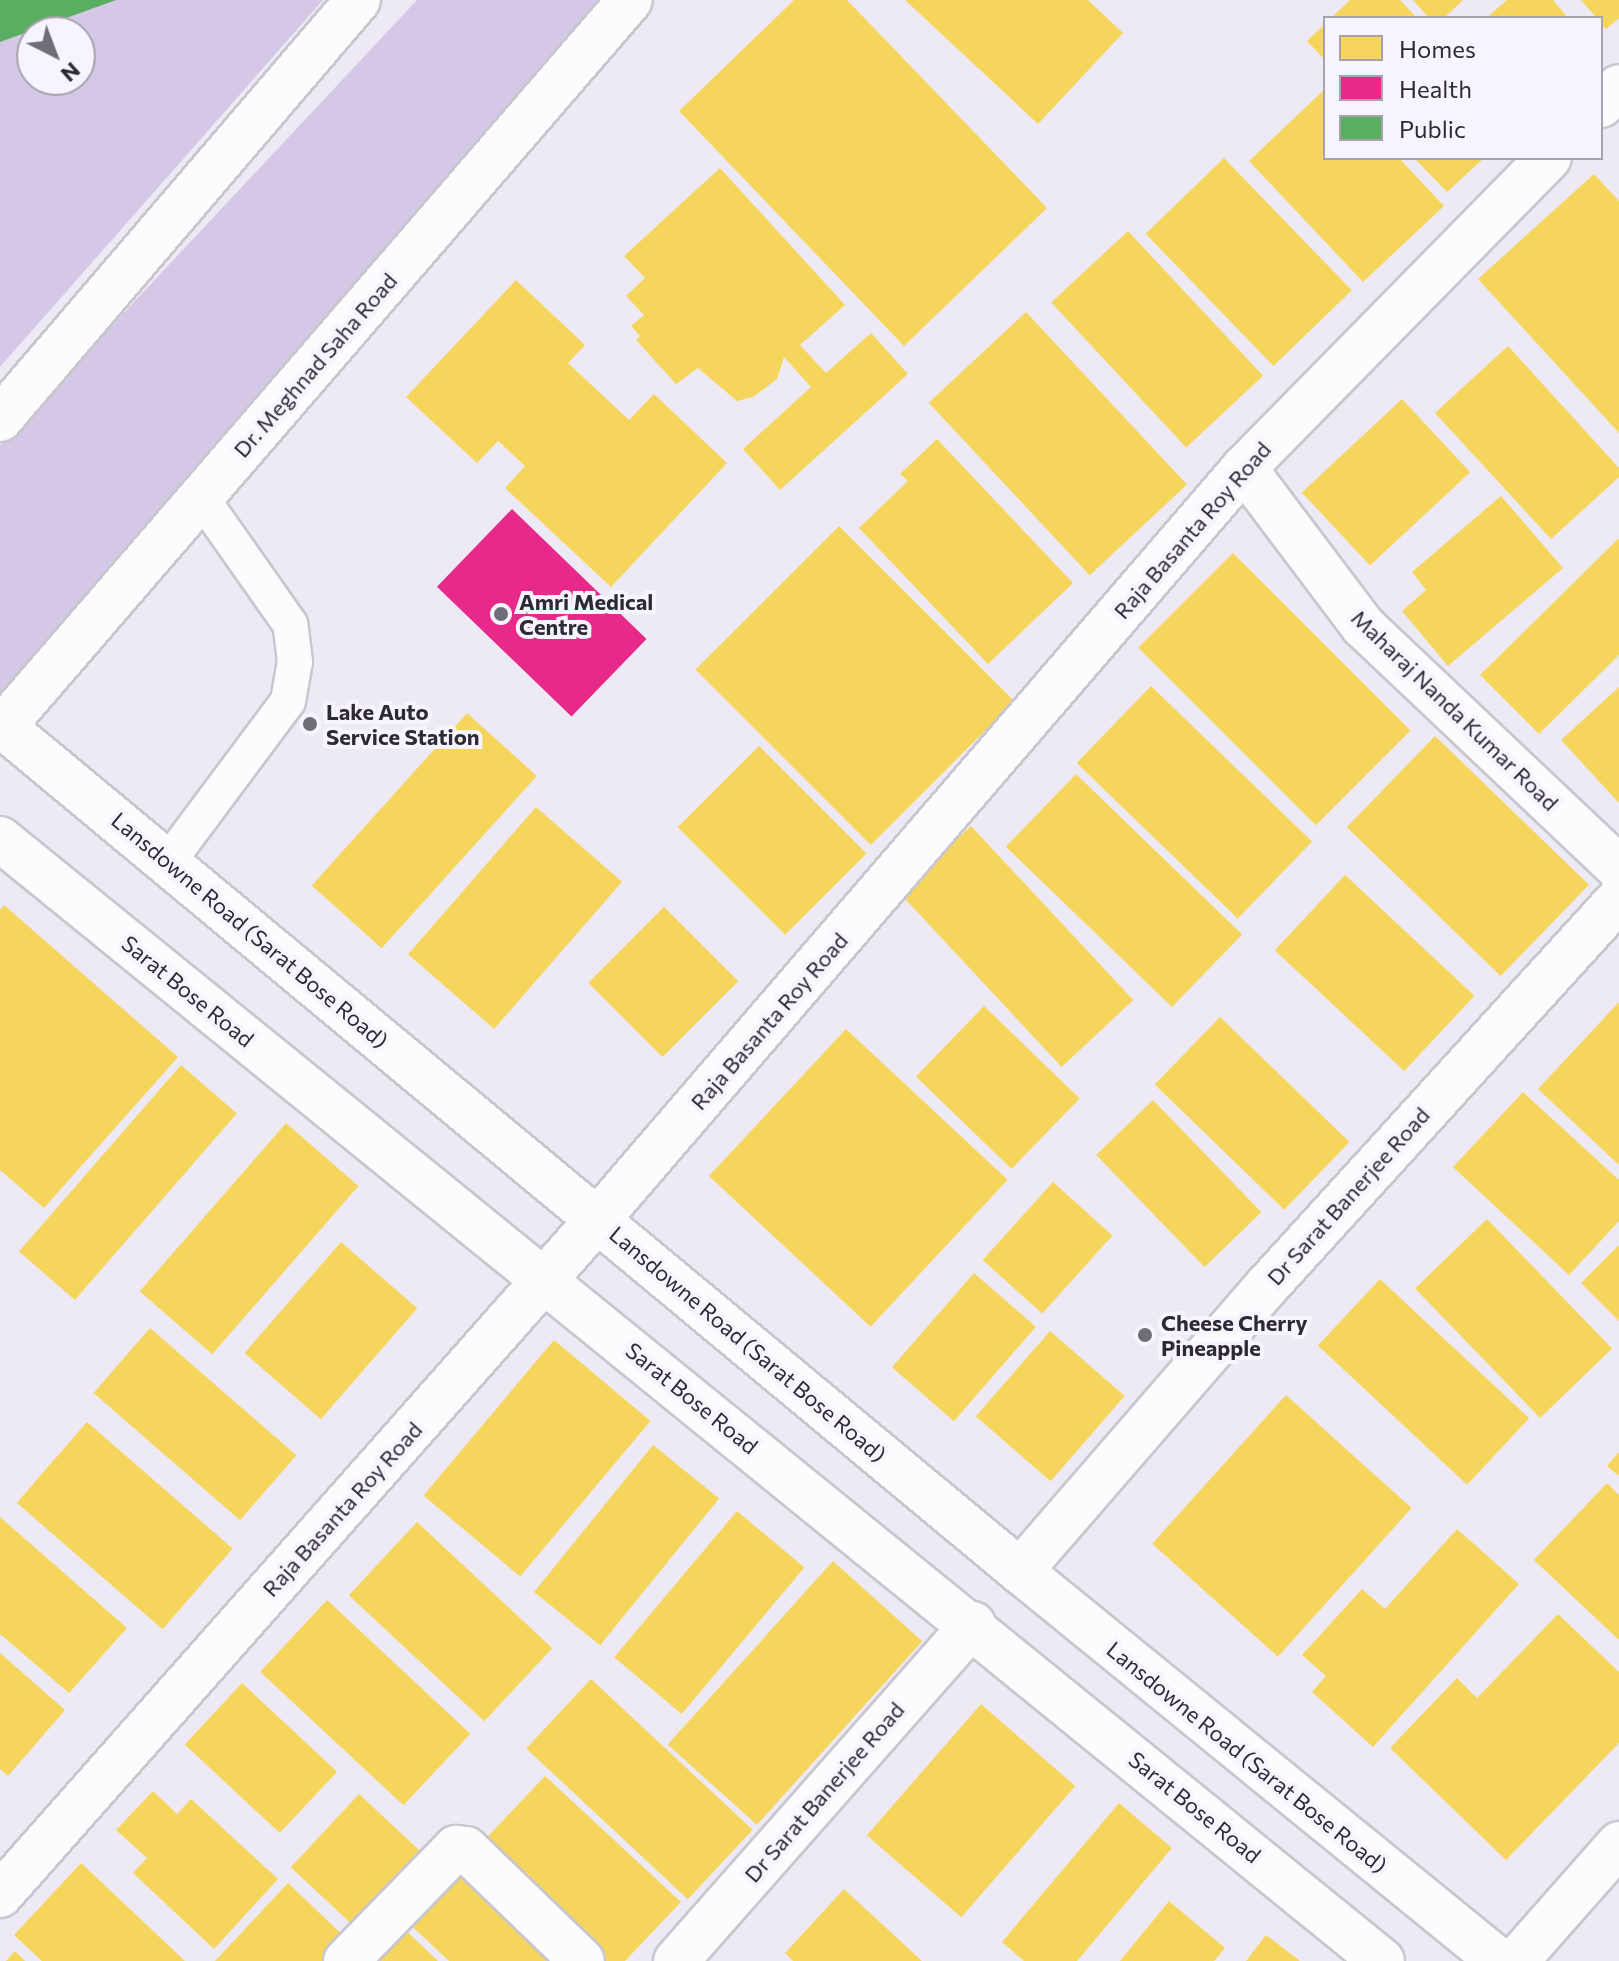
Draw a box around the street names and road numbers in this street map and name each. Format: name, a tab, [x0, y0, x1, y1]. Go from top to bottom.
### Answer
street label: Dr. Meghnad Saha Road	[228, 267, 402, 463]
street label: Raja Basanta Roy Road	[1108, 436, 1276, 624]
street label: Maharaj Nanda Kumar Road	[1346, 604, 1564, 816]
street label: Lansdowne Road (Sarat Bose Road)	[106, 807, 394, 1053]
street label: Raja Basanta Roy Road	[685, 927, 853, 1115]
street label: Sarat Bose Road	[117, 930, 259, 1052]
street label: Dr Sarat Banerjee Road	[1261, 1102, 1435, 1290]
street label: Lansdowne Road (Sarat Bose Road)	[604, 1221, 892, 1467]
street label: Sarat Bose Road	[621, 1337, 763, 1459]
street label: Raja Basanta Roy Road	[257, 1416, 427, 1602]
street label: Lansdowne Road (Sarat Bose Road)	[1102, 1636, 1392, 1878]
street label: Dr Sarat Banerjee Road	[739, 1697, 909, 1887]
street label: Sarat Bose Road	[1124, 1746, 1266, 1868]

